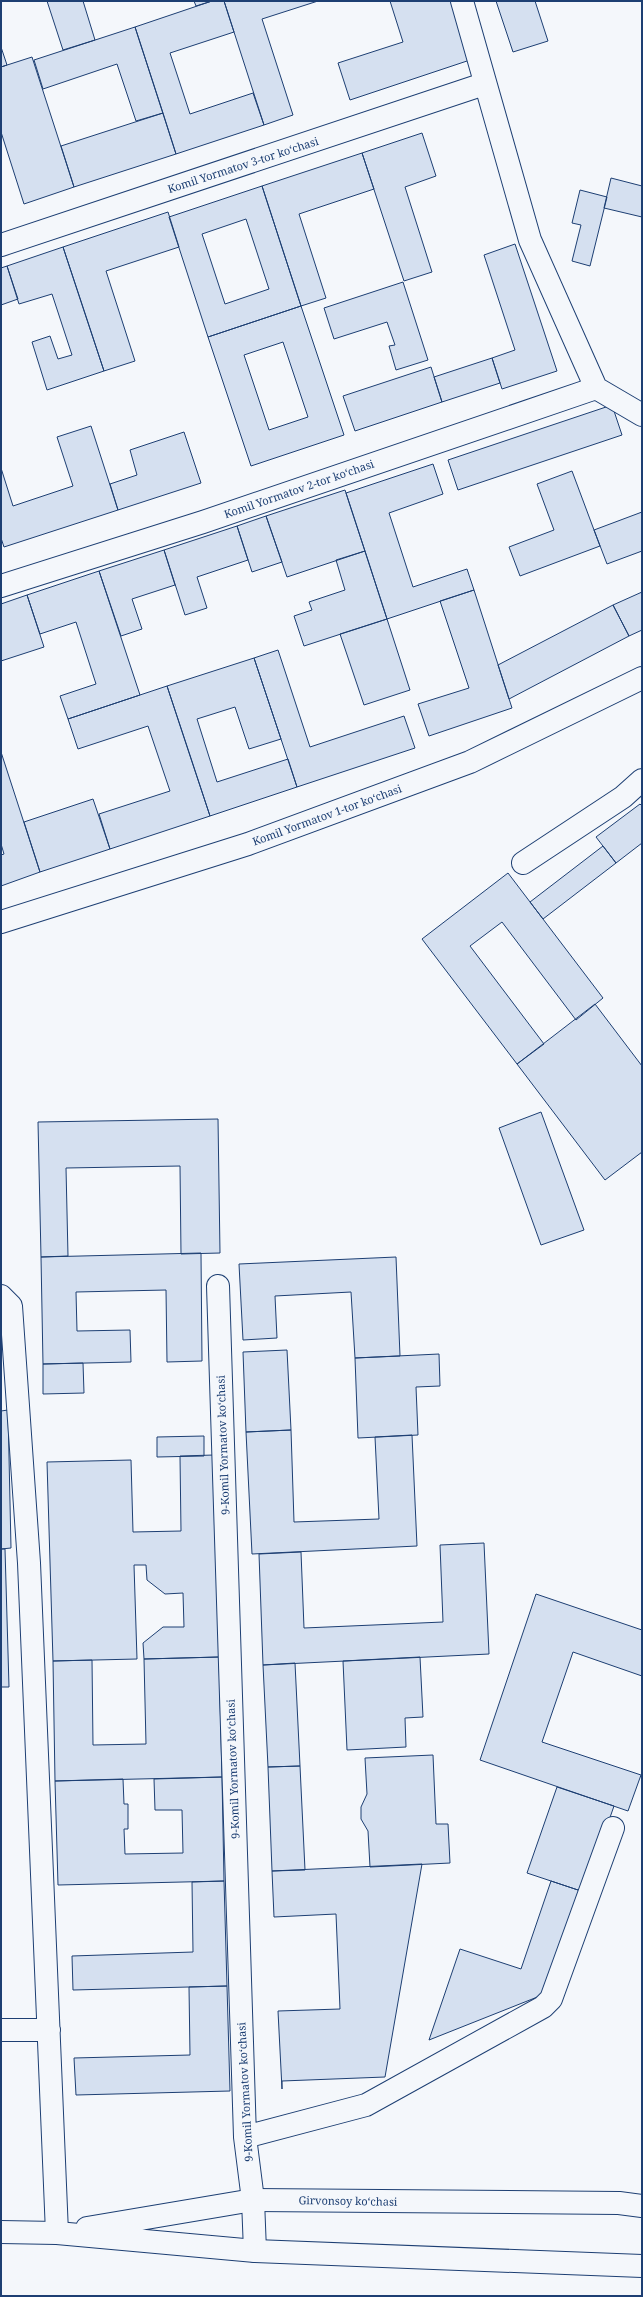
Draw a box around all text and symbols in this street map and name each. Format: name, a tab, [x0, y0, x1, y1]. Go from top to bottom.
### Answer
street label: Komil Yormatov 3-tor koʻchasi	[165, 133, 321, 196]
street label: Komil Yormatov 2-tor koʻchasi	[222, 456, 376, 521]
street label: Komil Yormatov 1-tor koʻchasi	[250, 780, 404, 849]
street label: 9-Komil Yormatov koʻchasi	[213, 1375, 232, 1515]
street label: 9-Komil Yormatov koʻchasi	[223, 1699, 242, 1839]
street label: 9-Komil Yormatov koʻchasi	[233, 2021, 256, 2162]
street label: Girvonsoy koʻchasi	[298, 2192, 398, 2209]

